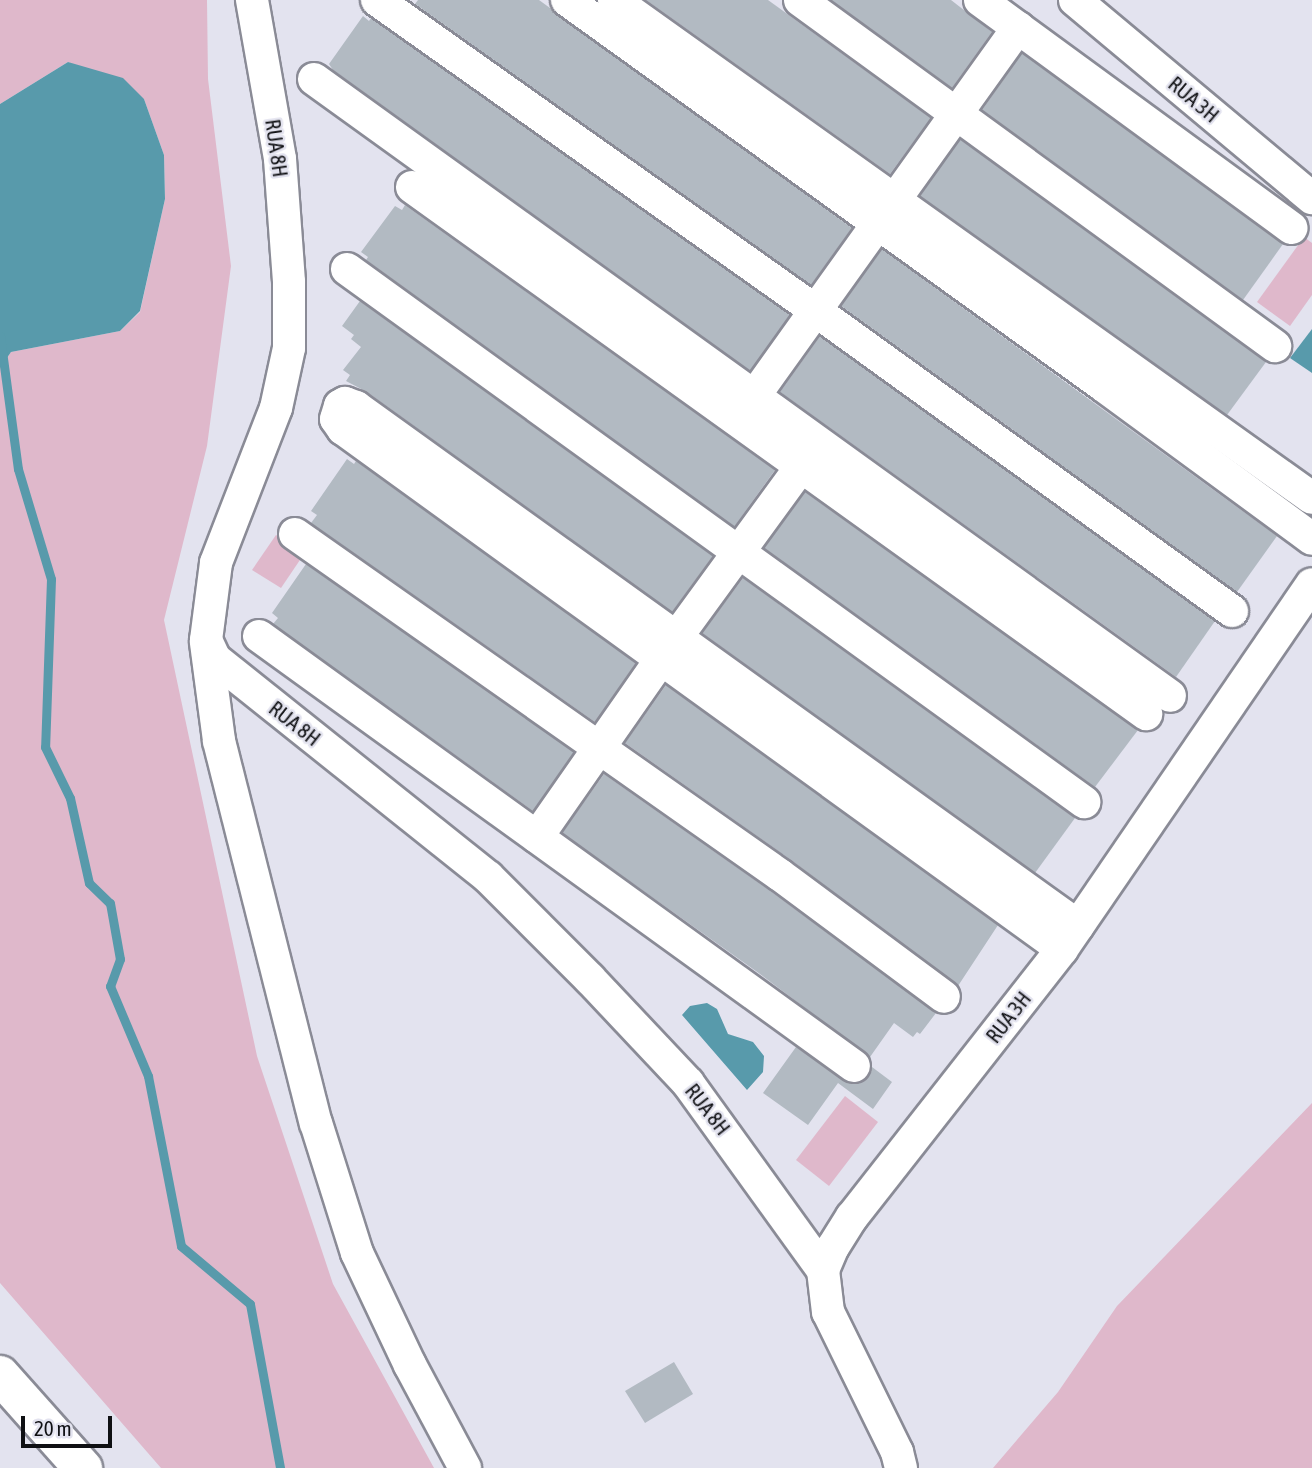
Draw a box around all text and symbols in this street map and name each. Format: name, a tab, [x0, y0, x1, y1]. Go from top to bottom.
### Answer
street label: RUA 3H	[1164, 71, 1224, 127]
street label: RUA 8H	[260, 117, 294, 179]
street label: RUA 8H	[264, 695, 326, 751]
street label: RUA 3H	[980, 986, 1036, 1048]
street label: RUA 8H	[680, 1078, 736, 1140]
scale bar	[24, 1402, 116, 1446]
text: 20 m	[34, 1416, 72, 1440]

